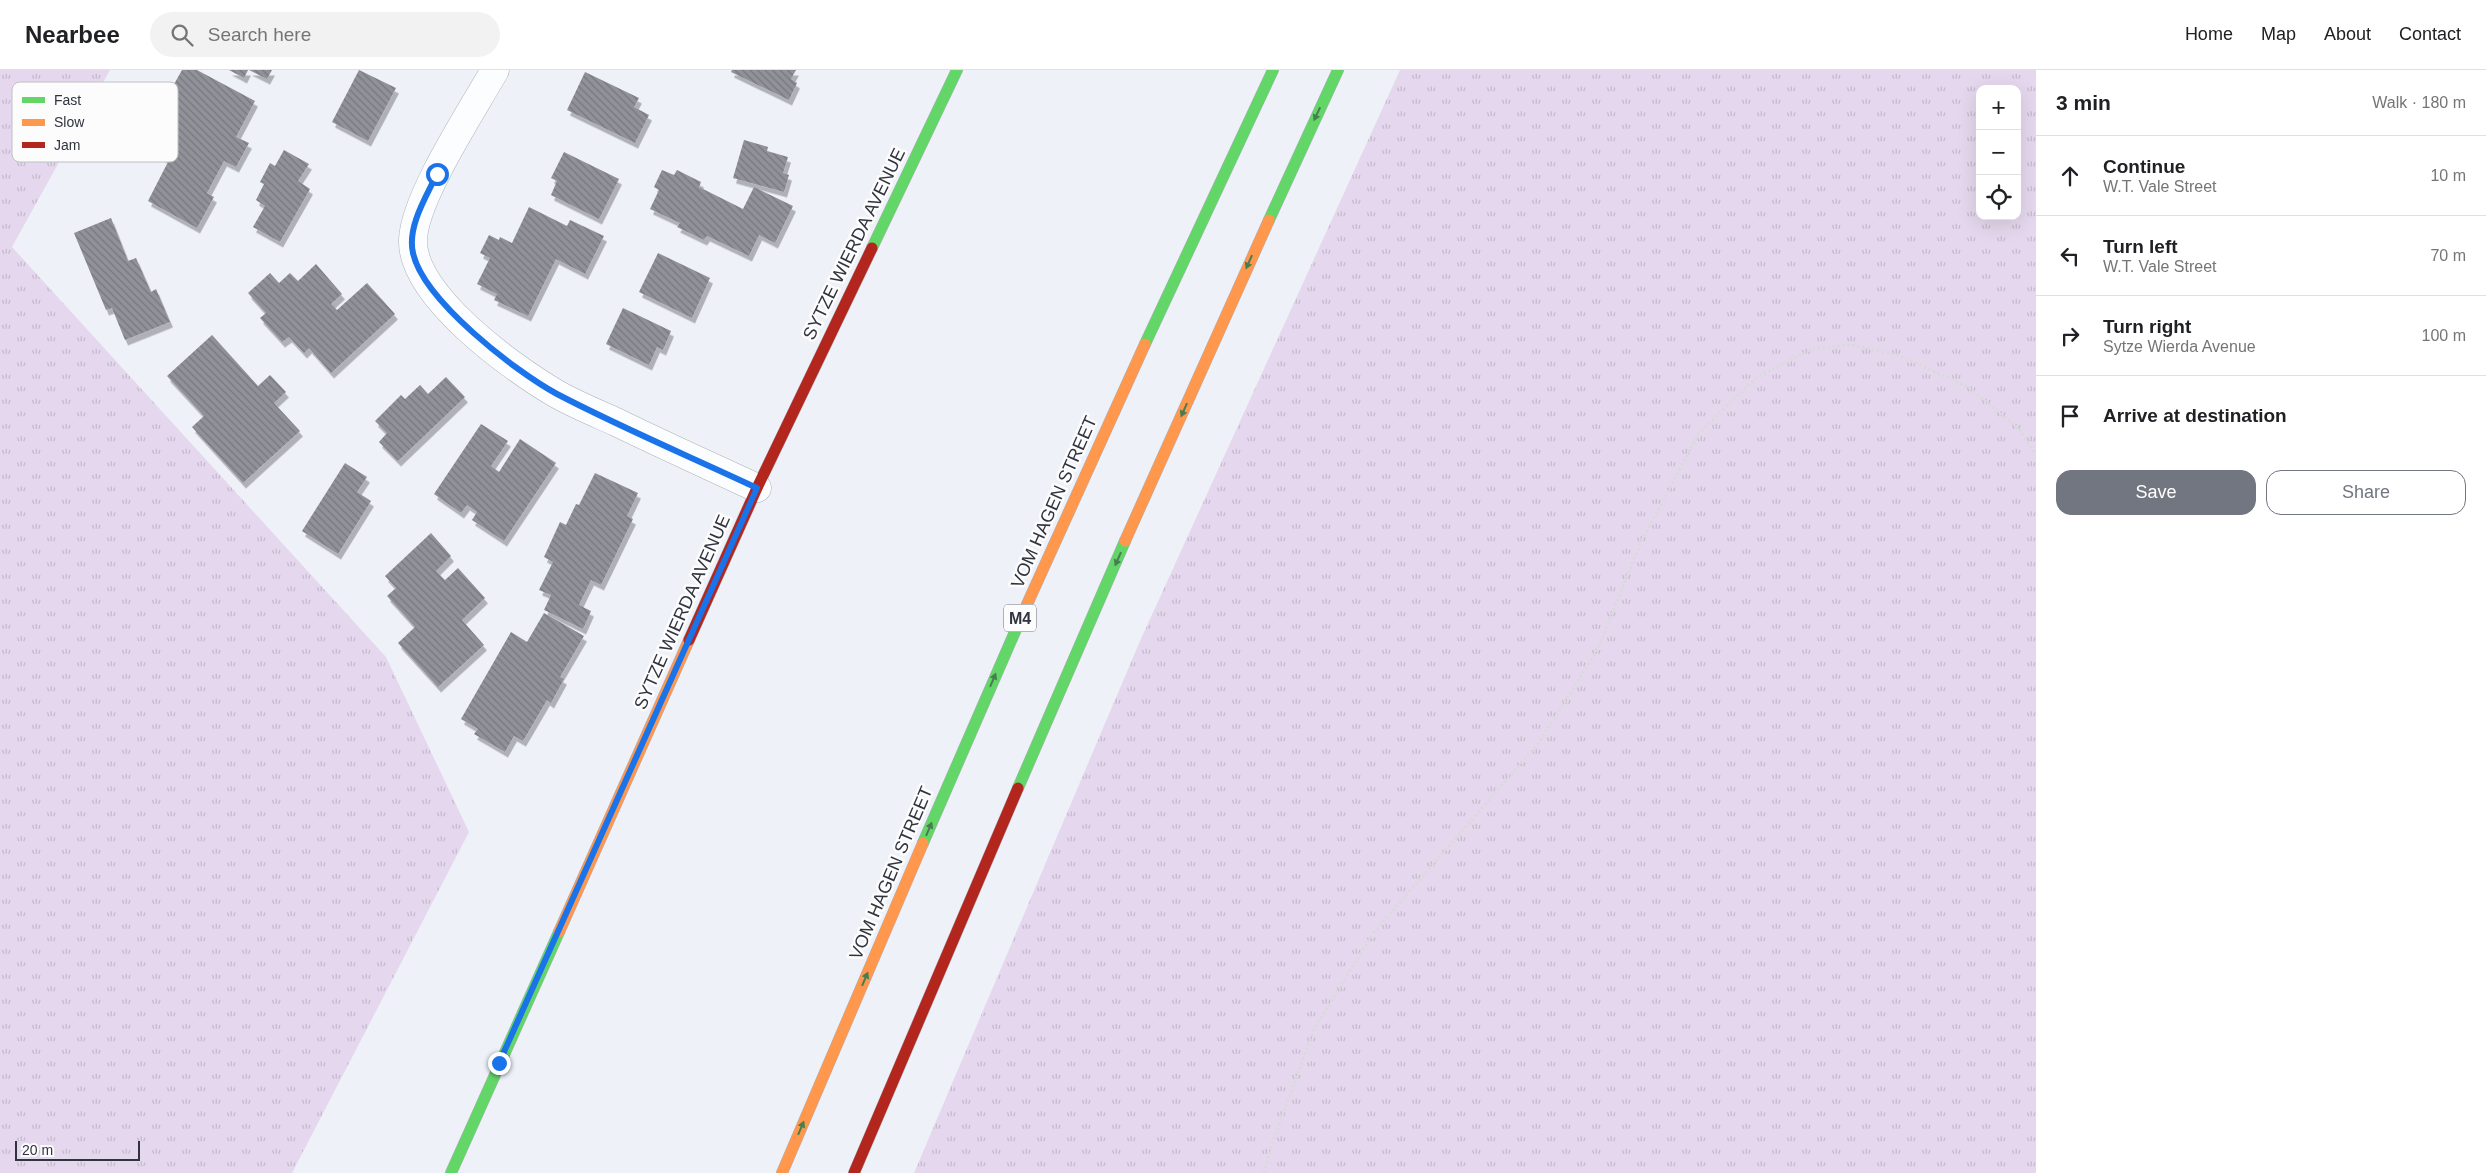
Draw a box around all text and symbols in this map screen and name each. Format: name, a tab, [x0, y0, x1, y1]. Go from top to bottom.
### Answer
search box	[150, 12, 500, 57]
text: Nearbee	[25, 21, 120, 48]
icon: search	[168, 21, 196, 49]
text: Search here	[208, 24, 311, 45]
text: Home	[2185, 24, 2233, 44]
text: Map	[2261, 24, 2296, 44]
text: About	[2324, 24, 2371, 44]
text: Contact	[2399, 24, 2461, 44]
legend	[12, 82, 178, 162]
map controls	[1976, 85, 2021, 220]
button: +	[1976, 85, 2021, 130]
text: 3 min	[2056, 91, 2111, 114]
text: Fast	[54, 92, 81, 108]
text: Walk · 180 m	[2372, 94, 2466, 111]
one-way arrow	[1313, 107, 1321, 121]
text: Slow	[54, 114, 85, 130]
button: −	[1976, 130, 2021, 175]
text: Jam	[54, 137, 80, 153]
street label: SYTZE WIERDA AVENUE	[799, 145, 909, 343]
text: Continue	[2103, 156, 2185, 177]
icon: ahead	[2056, 162, 2084, 190]
route start	[426, 163, 449, 186]
text: 10 m	[2430, 167, 2466, 184]
button: locate	[1976, 175, 2021, 220]
text: W.T. Vale Street	[2103, 178, 2217, 195]
text: Turn left	[2103, 236, 2178, 257]
icon: left	[2056, 242, 2084, 270]
text: 70 m	[2430, 247, 2466, 264]
one-way arrow	[1245, 255, 1253, 269]
text: W.T. Vale Street	[2103, 258, 2217, 275]
text: Turn right	[2103, 316, 2191, 337]
icon: right	[2056, 322, 2084, 350]
text: 100 m	[2422, 327, 2466, 344]
text: Sytze Wierda Avenue	[2103, 338, 2256, 355]
icon: arrive	[2056, 402, 2084, 430]
one-way arrow	[1179, 403, 1187, 417]
text: Arrive at destination	[2103, 405, 2287, 426]
street label: VOM HAGEN STREET	[1007, 413, 1101, 591]
button: Save	[2056, 470, 2256, 515]
button: Share	[2266, 470, 2466, 515]
street label: SYTZE WIERDA AVENUE	[630, 512, 734, 712]
one-way arrow	[1113, 552, 1121, 566]
road number: M4	[1004, 604, 1036, 632]
one-way arrow	[989, 672, 997, 687]
street label: VOM HAGEN STREET	[845, 783, 937, 963]
one-way arrow	[925, 822, 933, 836]
one-way arrow	[861, 972, 869, 986]
route end	[488, 1052, 511, 1075]
one-way arrow	[798, 1121, 806, 1135]
scale bar	[15, 1138, 140, 1161]
text: 20 m	[22, 1142, 53, 1158]

